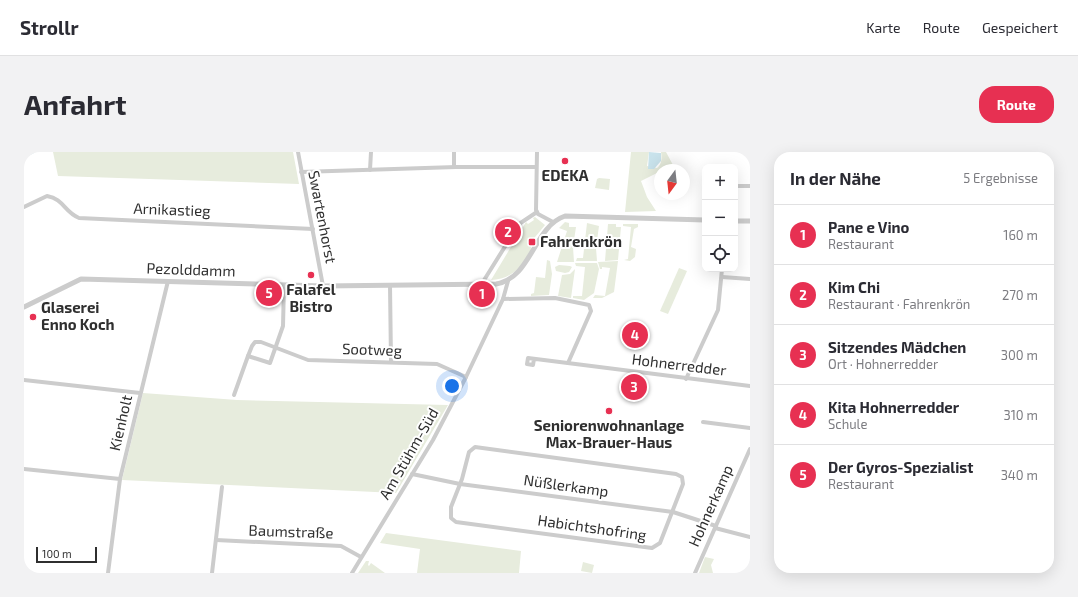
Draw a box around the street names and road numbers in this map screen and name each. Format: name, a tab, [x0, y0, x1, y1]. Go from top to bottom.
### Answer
street label: Swartenhorst	[305, 169, 341, 265]
street label: Arnikastieg	[133, 199, 212, 219]
street label: Pezolddamm	[146, 258, 236, 280]
street label: Sootweg	[342, 339, 403, 359]
street label: Hohnerredder	[631, 349, 727, 379]
street label: Kienholt	[105, 393, 135, 452]
street label: Am Stühm-Süd	[375, 405, 442, 502]
street label: Hohnerkamp	[684, 462, 736, 549]
street label: Nüßlerkamp	[523, 470, 610, 500]
street label: Habichtshofring	[537, 510, 648, 544]
street label: Baumstraße	[248, 521, 334, 541]

